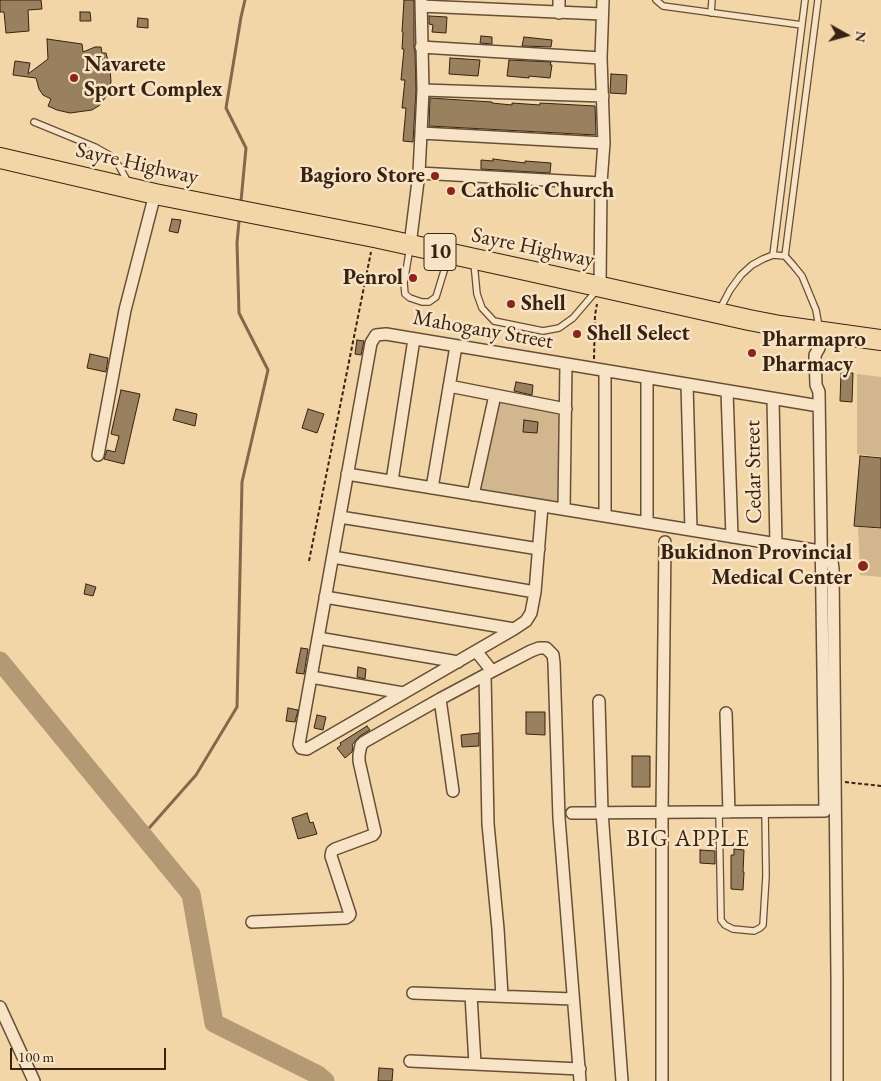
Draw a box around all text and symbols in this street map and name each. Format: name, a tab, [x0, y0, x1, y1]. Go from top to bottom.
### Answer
north arrow	[821, 10, 871, 60]
text: N	[851, 30, 871, 44]
place label: Navarete Sport Complex	[84, 52, 223, 104]
marker: Navarete Sport Complex	[68, 72, 80, 84]
street label: Sayre Highway	[73, 137, 201, 191]
place label: Bagioro Store	[300, 163, 425, 189]
marker: Bagioro Store	[429, 170, 441, 182]
place label: Catholic Church	[461, 178, 614, 204]
marker: Catholic Church	[445, 185, 457, 197]
street label: Sayre Highway	[469, 222, 597, 274]
road number: 10	[424, 233, 456, 270]
place label: Penrol	[343, 265, 403, 291]
marker: Penrol	[407, 272, 419, 284]
place label: Shell	[521, 291, 566, 317]
marker: Shell	[505, 298, 517, 310]
street label: Mahogany Street	[411, 305, 555, 355]
place label: Shell Select	[587, 321, 690, 347]
place label: Pharmapro Pharmacy	[762, 327, 866, 378]
marker: Shell Select	[571, 328, 583, 340]
marker: Pharmapro Pharmacy	[746, 347, 758, 359]
street label: Cedar Street	[740, 420, 768, 524]
place label: Bukidnon Provincial Medical Center	[660, 540, 852, 592]
marker: Bukidnon Provincial Medical Center	[856, 559, 870, 573]
district label: BIG APPLE	[625, 825, 751, 853]
scale bar	[12, 1038, 169, 1070]
text: 100 m	[18, 1047, 54, 1066]

